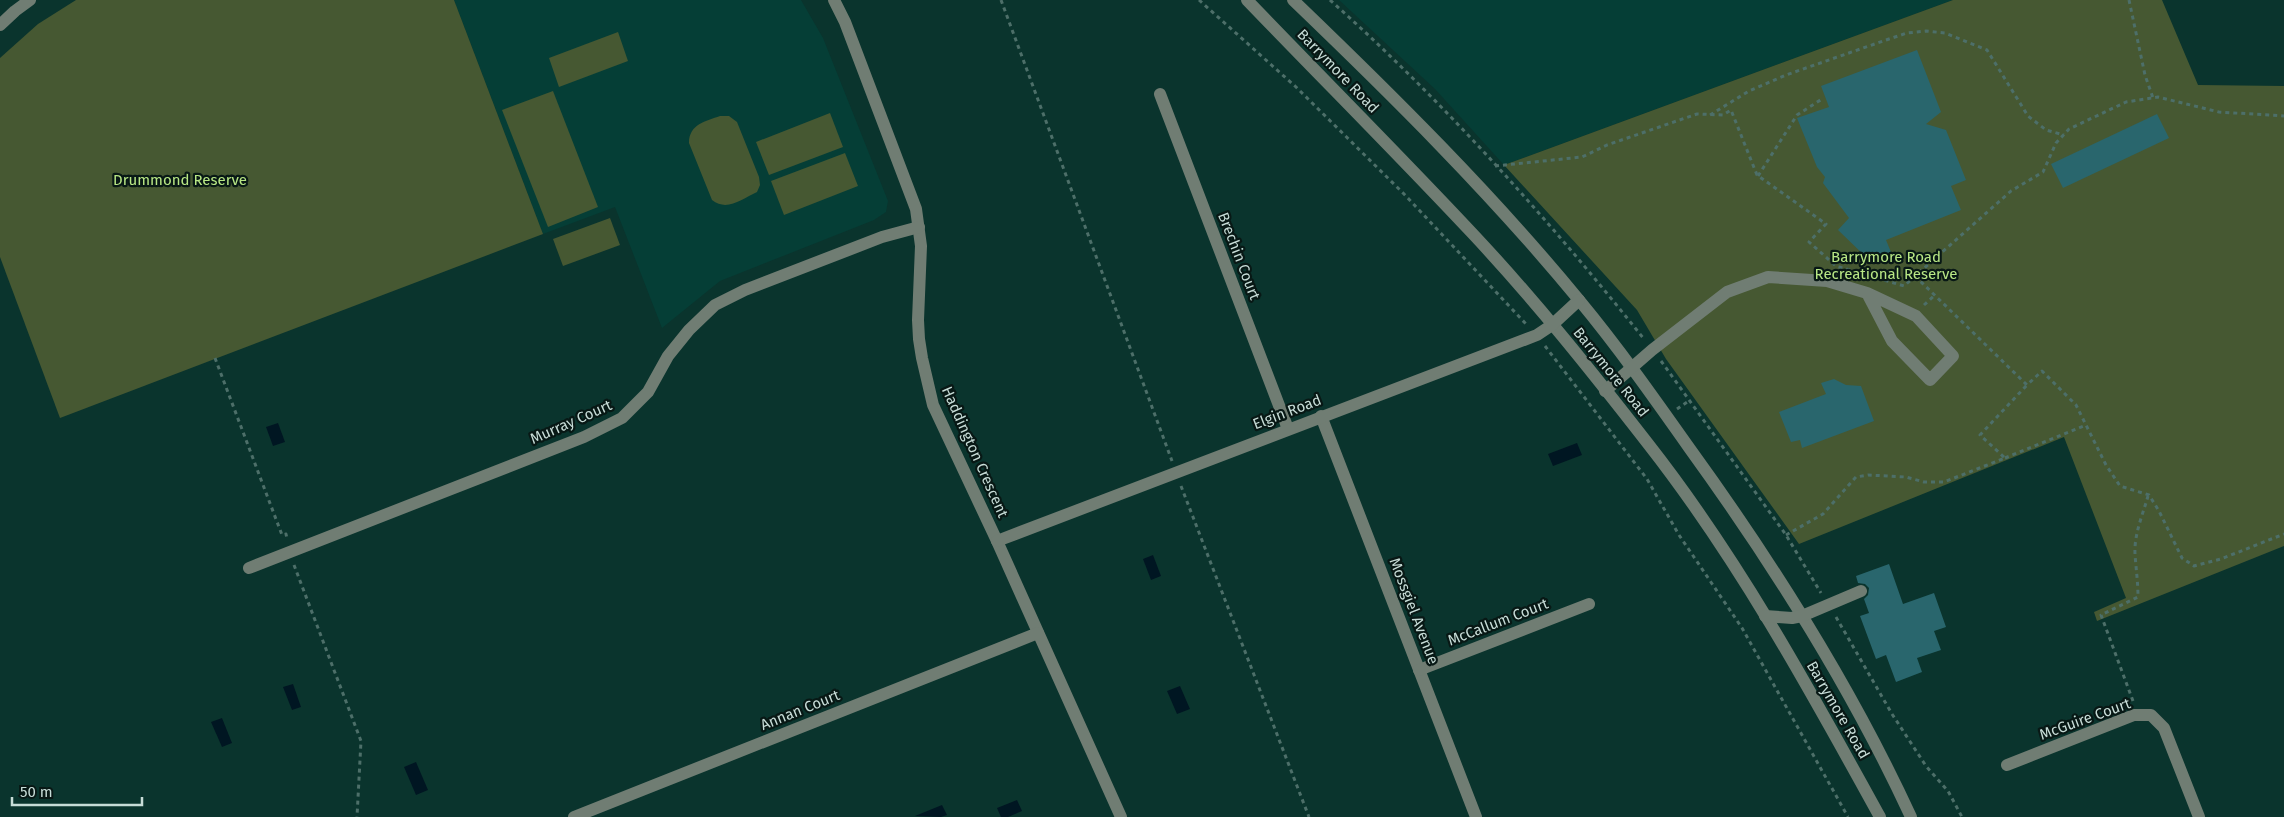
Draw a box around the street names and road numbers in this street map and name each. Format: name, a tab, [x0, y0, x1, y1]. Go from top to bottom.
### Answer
street label: Barrymore Road	[1293, 25, 1383, 117]
street label: Brechin Court	[1214, 210, 1264, 303]
street label: Barrymore Road	[1569, 324, 1653, 420]
street label: Haddington Crescent	[938, 384, 1012, 521]
street label: Elgin Road	[1250, 391, 1324, 433]
street label: Murray Court	[527, 396, 615, 448]
street label: Mossgiel Avenue	[1385, 555, 1443, 667]
street label: McCallum Court	[1445, 594, 1551, 649]
street label: Barrymore Road	[1803, 658, 1873, 762]
street label: Annan Court	[758, 686, 843, 734]
street label: McGuire Court	[2037, 694, 2134, 744]

